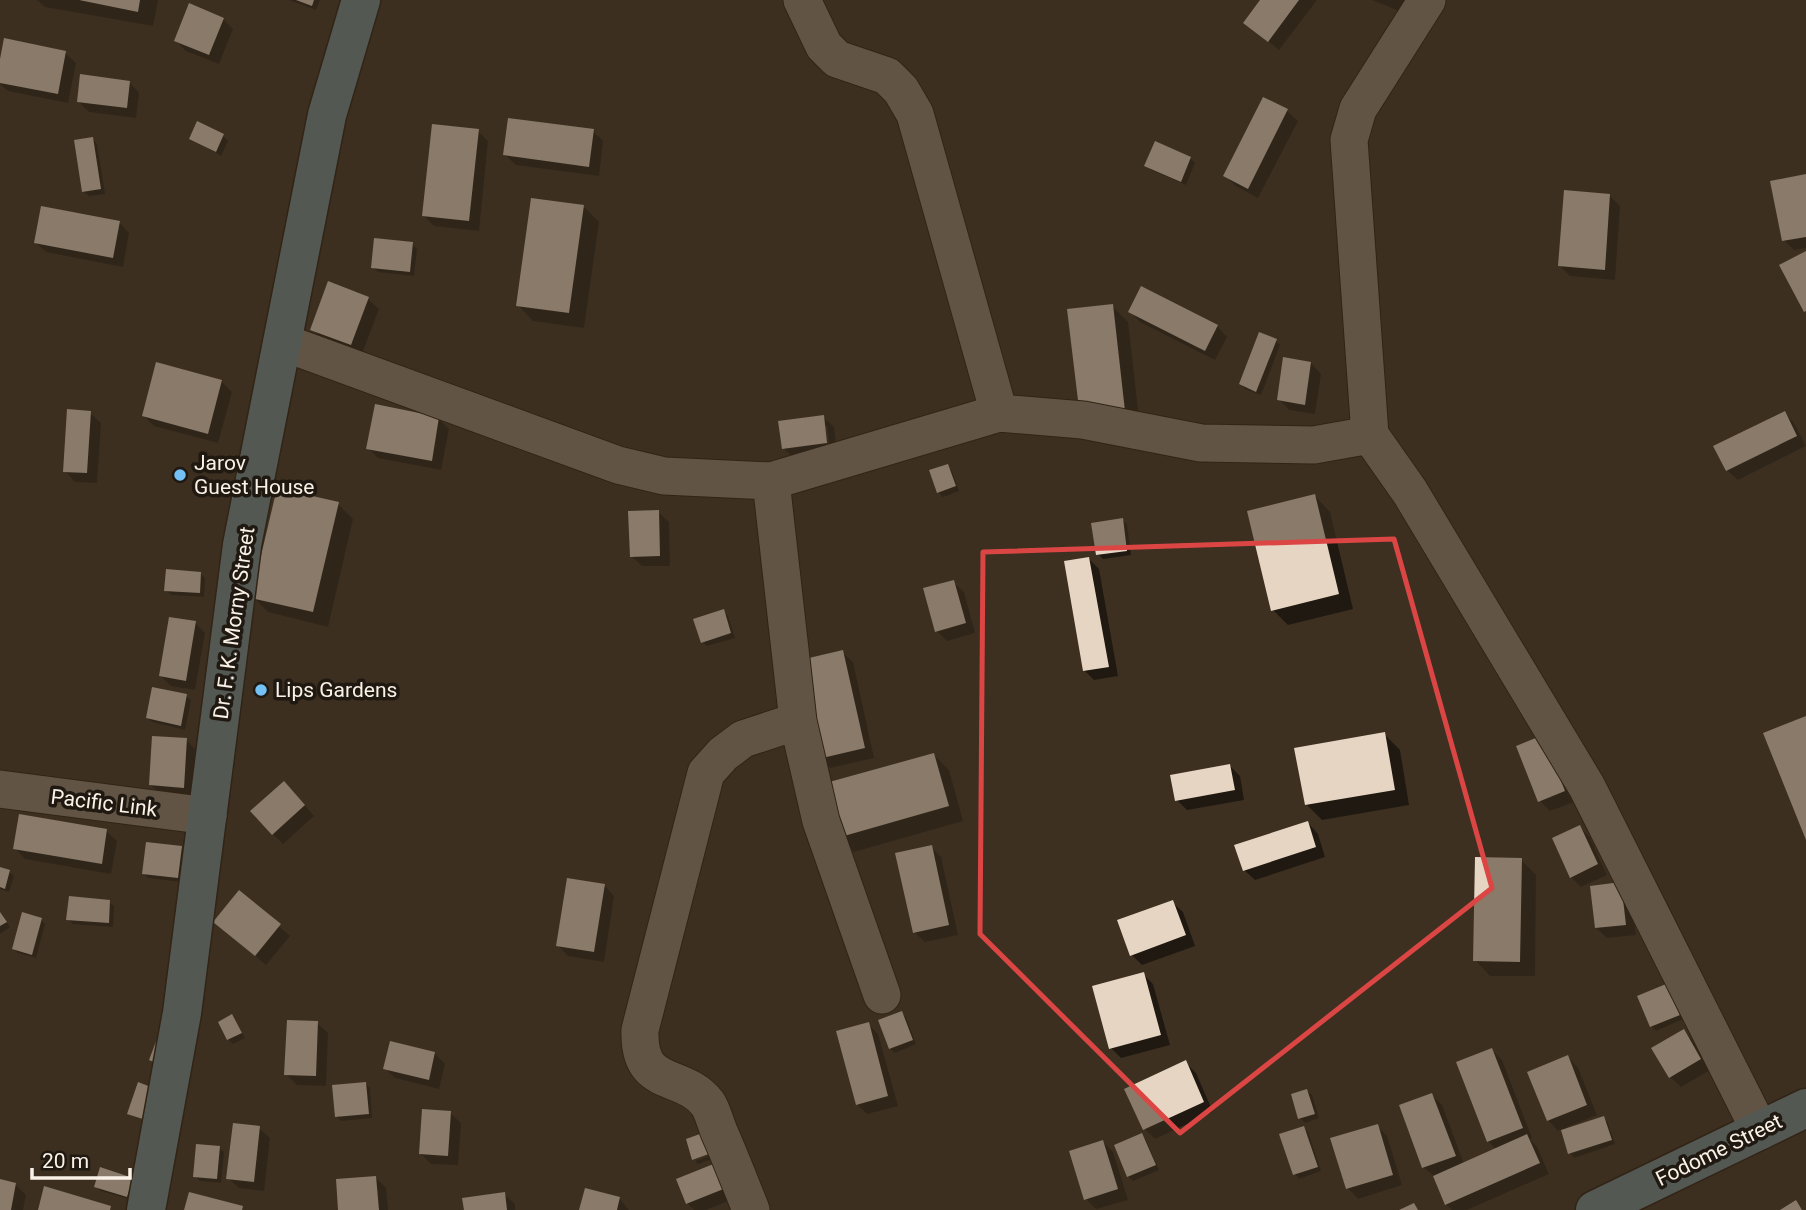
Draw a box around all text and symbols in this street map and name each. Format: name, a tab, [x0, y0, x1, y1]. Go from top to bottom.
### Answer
place label: Jarov Guest House	[194, 451, 314, 499]
marker: Jarov Guest House	[172, 467, 188, 483]
street label: Dr. F. K. Morny Street	[209, 525, 259, 721]
place label: Lips Gardens	[275, 678, 397, 702]
marker: Lips Gardens	[253, 682, 269, 698]
street label: Pacific Link	[49, 785, 159, 821]
street label: Fodome Street	[1652, 1109, 1786, 1191]
scale bar	[32, 1136, 130, 1180]
text: 20 m	[42, 1149, 89, 1173]

